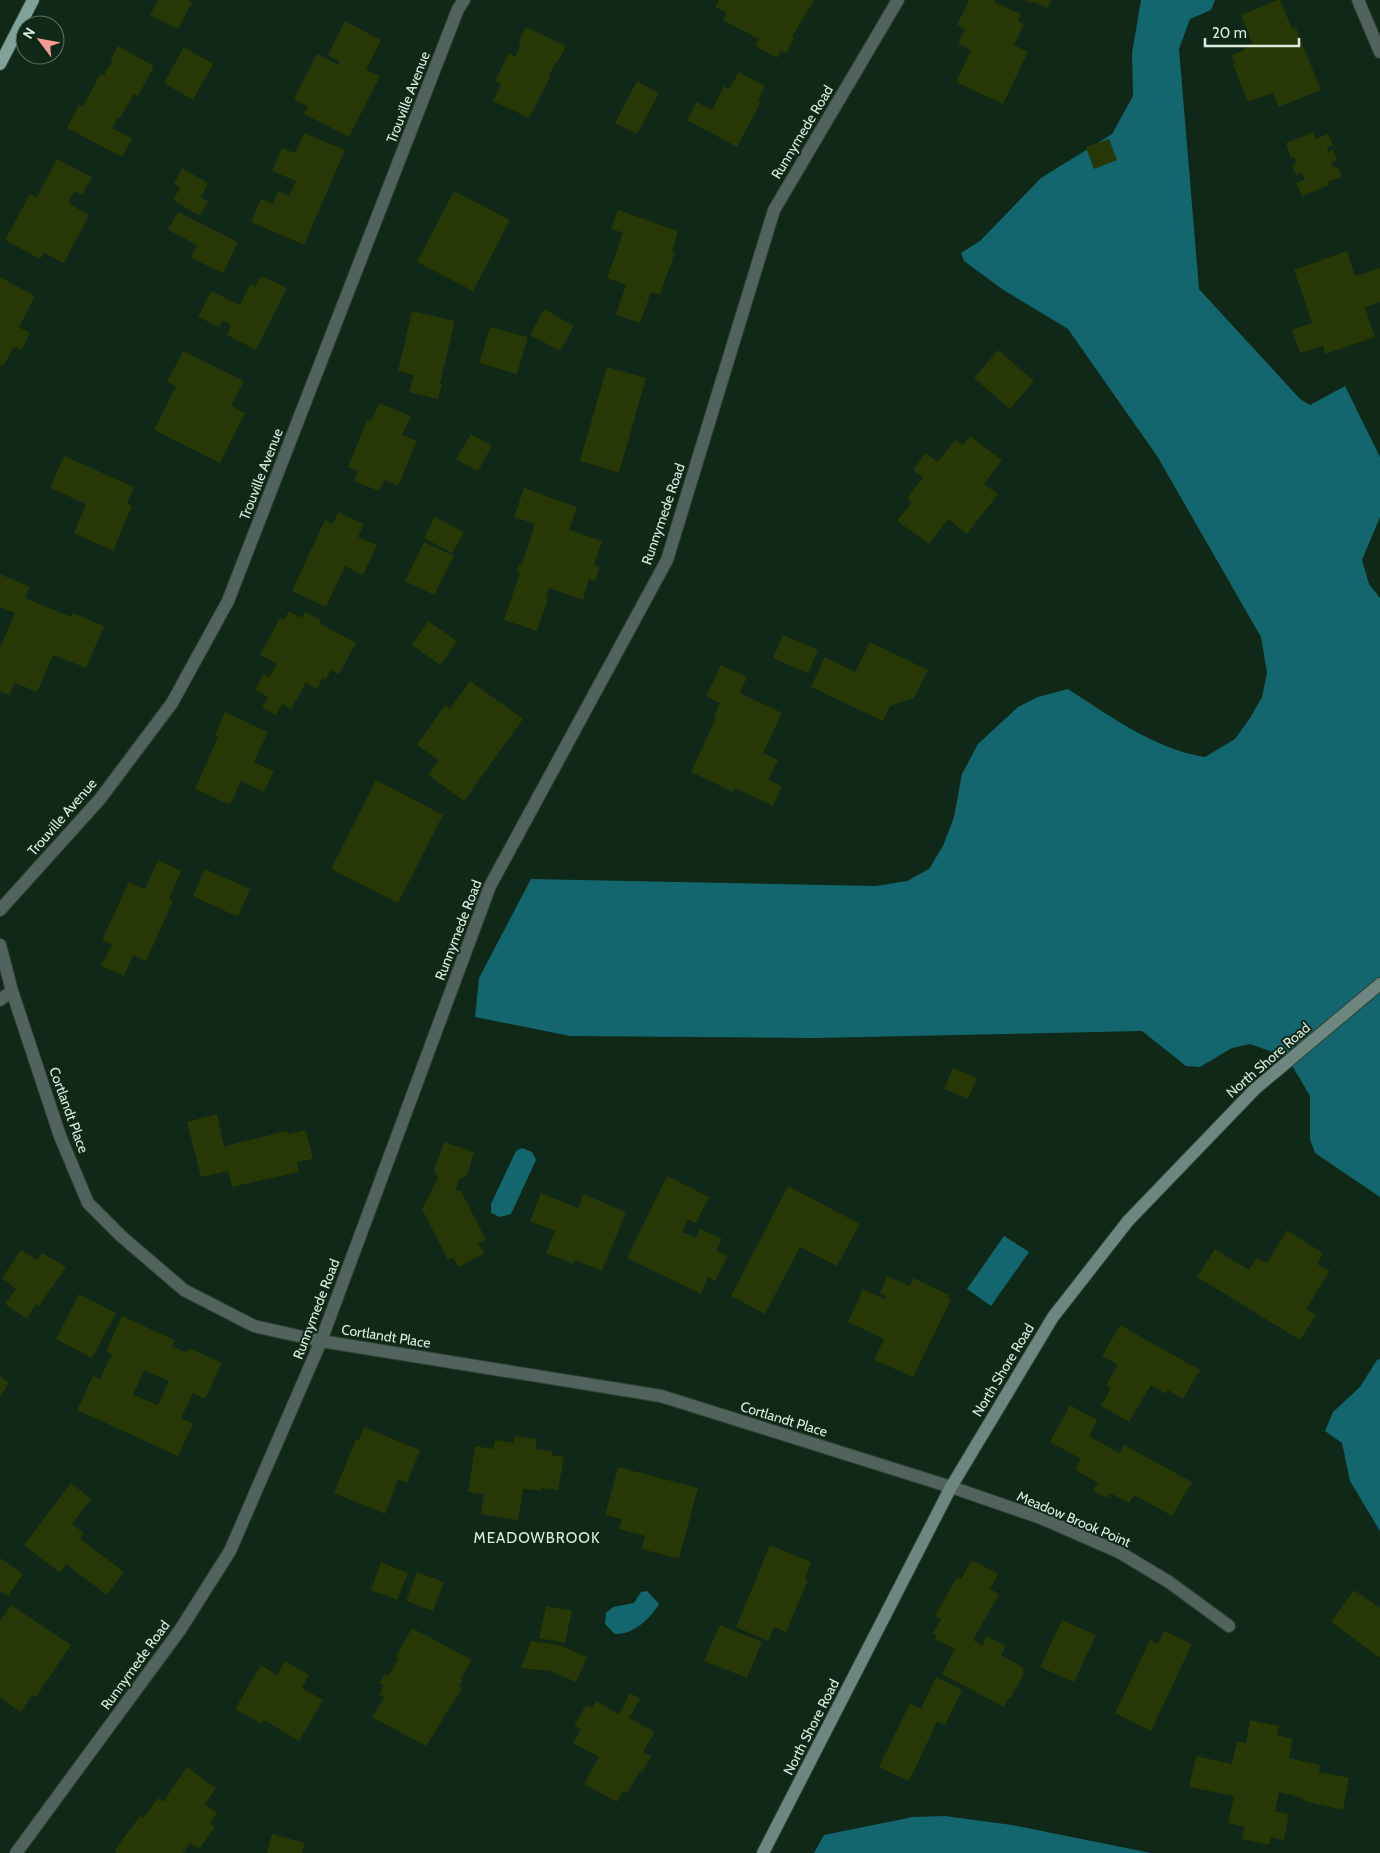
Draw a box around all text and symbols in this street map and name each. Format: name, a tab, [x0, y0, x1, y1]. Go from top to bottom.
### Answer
north arrow	[15, 15, 65, 65]
scale bar	[1205, 15, 1299, 47]
text: N	[19, 24, 39, 42]
text: 20 m	[1212, 24, 1247, 42]
street label: Trouville Avenue	[382, 49, 434, 145]
street label: Runnymede Road	[767, 82, 837, 182]
street label: Trouville Avenue	[235, 426, 287, 522]
street label: Runnymede Road	[637, 461, 689, 567]
street label: Trouville Avenue	[24, 775, 100, 859]
street label: Runnymede Road	[431, 877, 485, 983]
street label: North Shore Road	[1222, 1019, 1314, 1101]
street label: Cortlandt Place	[45, 1065, 93, 1155]
street label: Runnymede Road	[289, 1256, 343, 1362]
street label: Cortlandt Place	[340, 1320, 432, 1352]
street label: North Shore Road	[968, 1320, 1038, 1420]
street label: Cortlandt Place	[738, 1397, 830, 1441]
street label: Meadow Brook Point	[1014, 1487, 1134, 1551]
district label: MEADOWBROOK	[474, 1529, 600, 1547]
street label: Runnymede Road	[97, 1617, 173, 1713]
street label: North Shore Road	[779, 1676, 843, 1778]

